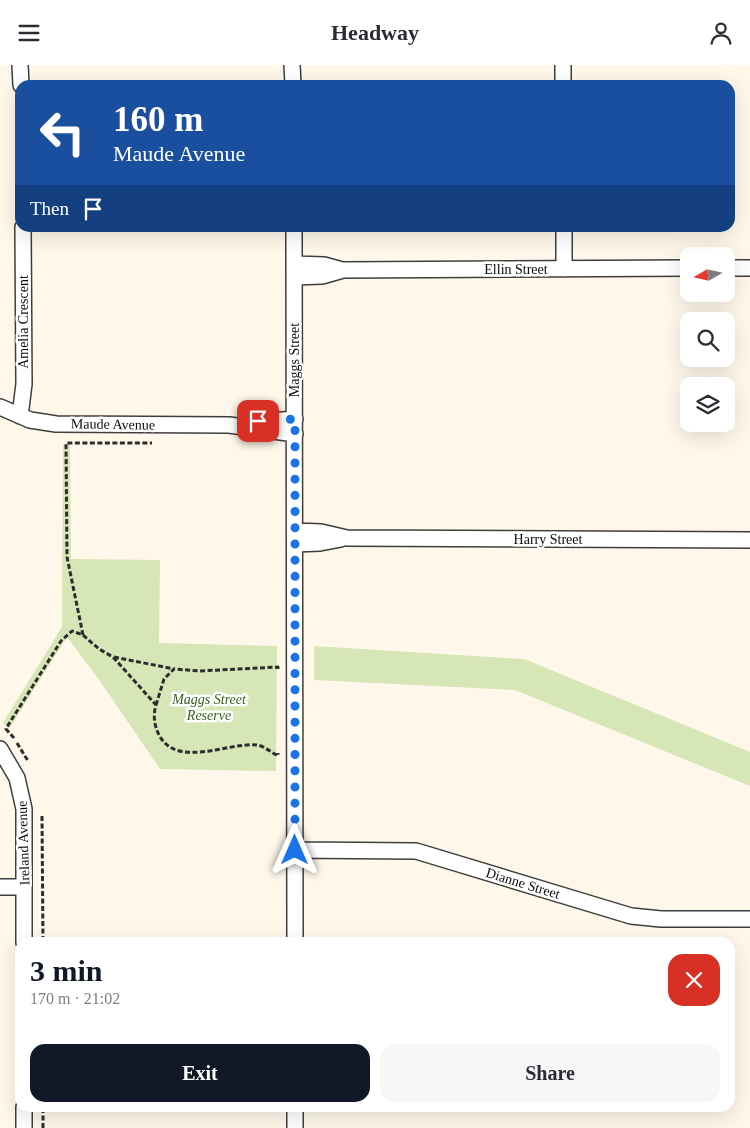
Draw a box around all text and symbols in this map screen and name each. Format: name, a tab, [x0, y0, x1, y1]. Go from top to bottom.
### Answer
icon: menu	[15, 19, 43, 47]
icon: person	[707, 19, 735, 47]
text: Headway	[331, 20, 419, 45]
icon: left	[30, 100, 95, 165]
text: 160 m	[113, 100, 203, 139]
text: Maude Avenue	[113, 141, 245, 166]
icon: arrive	[79, 195, 107, 223]
text: Then	[30, 198, 69, 219]
north arrow	[680, 247, 735, 303]
map controls	[680, 247, 735, 432]
street label: Ellin Street	[484, 262, 548, 277]
street label: Amelia Crescent	[16, 275, 31, 369]
button: search	[680, 312, 735, 367]
street label: Maggs Street	[287, 323, 302, 397]
button: layers	[680, 377, 735, 432]
pin	[237, 400, 279, 442]
icon: arrive	[244, 407, 272, 435]
street label: Maude Avenue	[71, 416, 155, 433]
street label: Harry Street	[514, 532, 583, 547]
park label: Maggs Street Reserve	[171, 692, 247, 723]
street label: Ireland Avenue	[15, 800, 32, 886]
position arrow	[268, 823, 320, 875]
street label: Dianne Street	[484, 865, 562, 902]
text: 3 min	[30, 954, 103, 987]
button: close	[668, 954, 720, 1006]
text: 170 m · 21:02	[30, 990, 120, 1007]
button: Exit	[30, 1044, 370, 1102]
button: Share	[380, 1044, 720, 1102]

